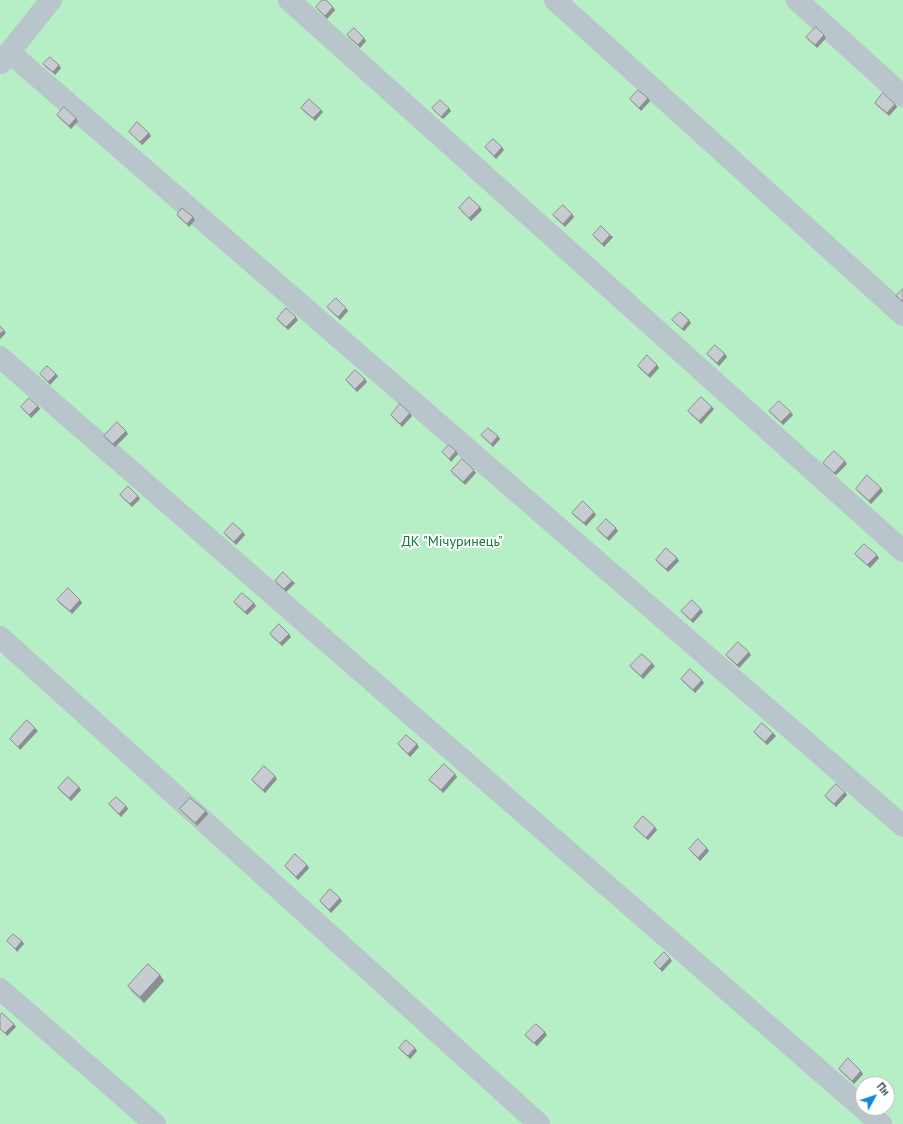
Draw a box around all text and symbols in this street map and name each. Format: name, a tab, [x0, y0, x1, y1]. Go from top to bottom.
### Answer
park label: ДК "Мічуринець"	[401, 534, 503, 550]
north arrow	[855, 1076, 895, 1116]
text: Пн	[874, 1079, 893, 1098]

